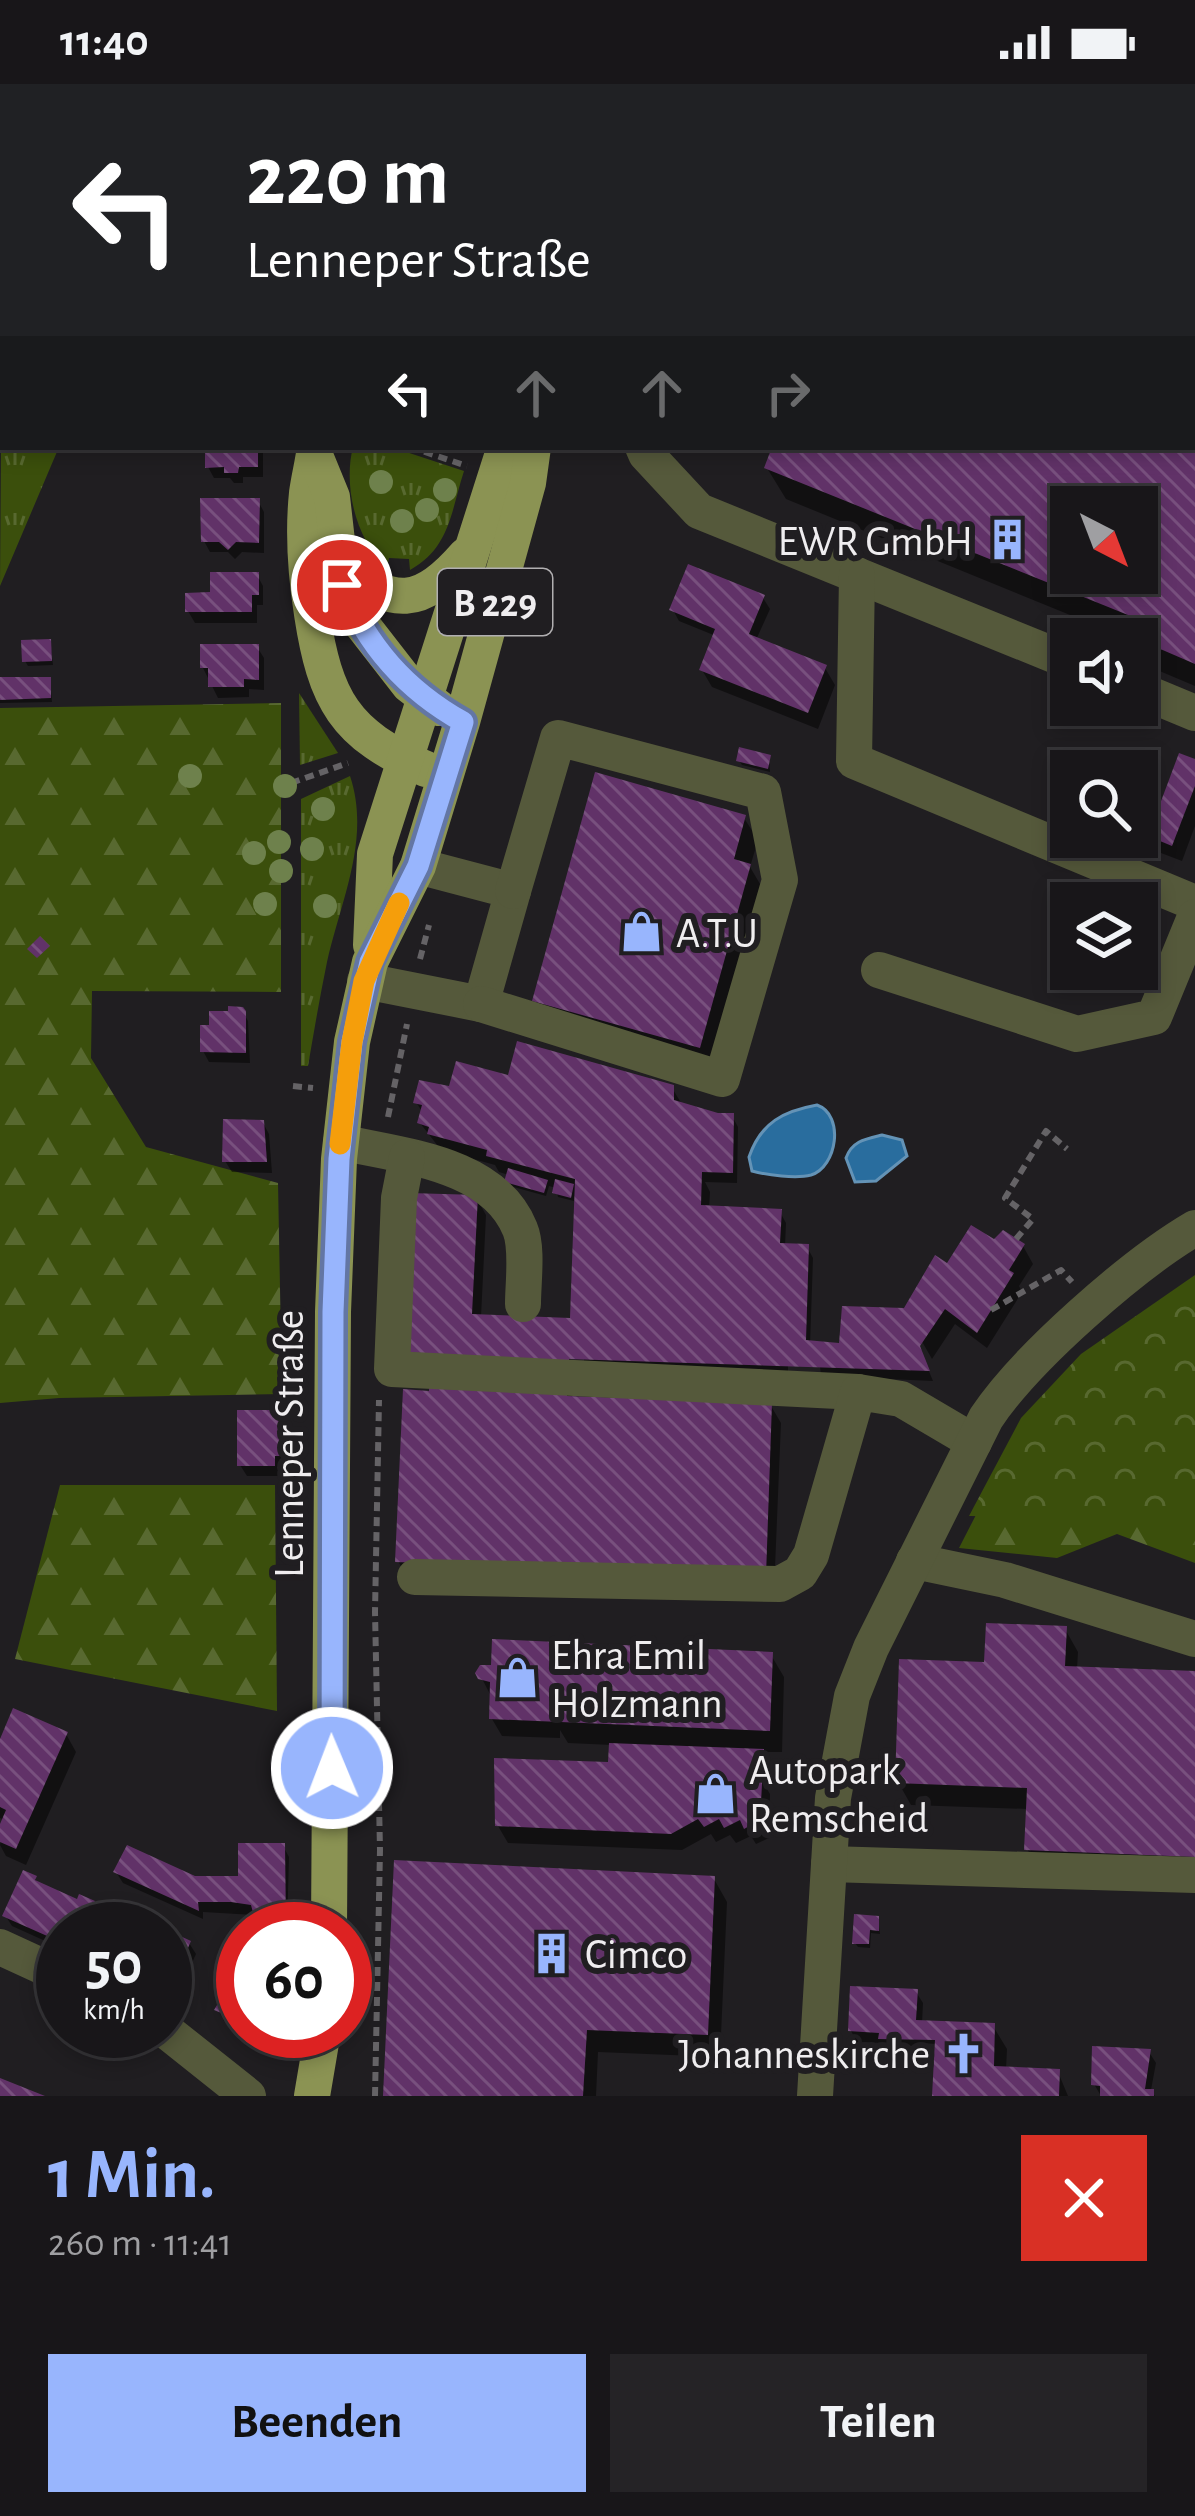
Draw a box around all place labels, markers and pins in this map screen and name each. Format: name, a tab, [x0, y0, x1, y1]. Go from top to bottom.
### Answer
building icon: EWR GmbH	[984, 517, 1030, 563]
place label: EWR GmbH	[778, 521, 973, 563]
pin	[291, 534, 393, 636]
shop icon: A.T.U	[619, 909, 665, 955]
place label: A.T.U	[676, 913, 758, 955]
place label: Ehra Emil Holzmann	[551, 1635, 723, 1725]
shop icon: Ehra Emil Holzmann	[494, 1655, 540, 1701]
place label: Autopark Remscheid	[749, 1750, 929, 1840]
shop icon: Autopark Remscheid	[692, 1770, 738, 1816]
building icon: Cimco	[528, 1930, 574, 1976]
place label: Cimco	[585, 1934, 687, 1976]
church icon: Johanneskirche	[941, 2030, 987, 2076]
place label: Johanneskirche	[678, 2034, 930, 2076]

